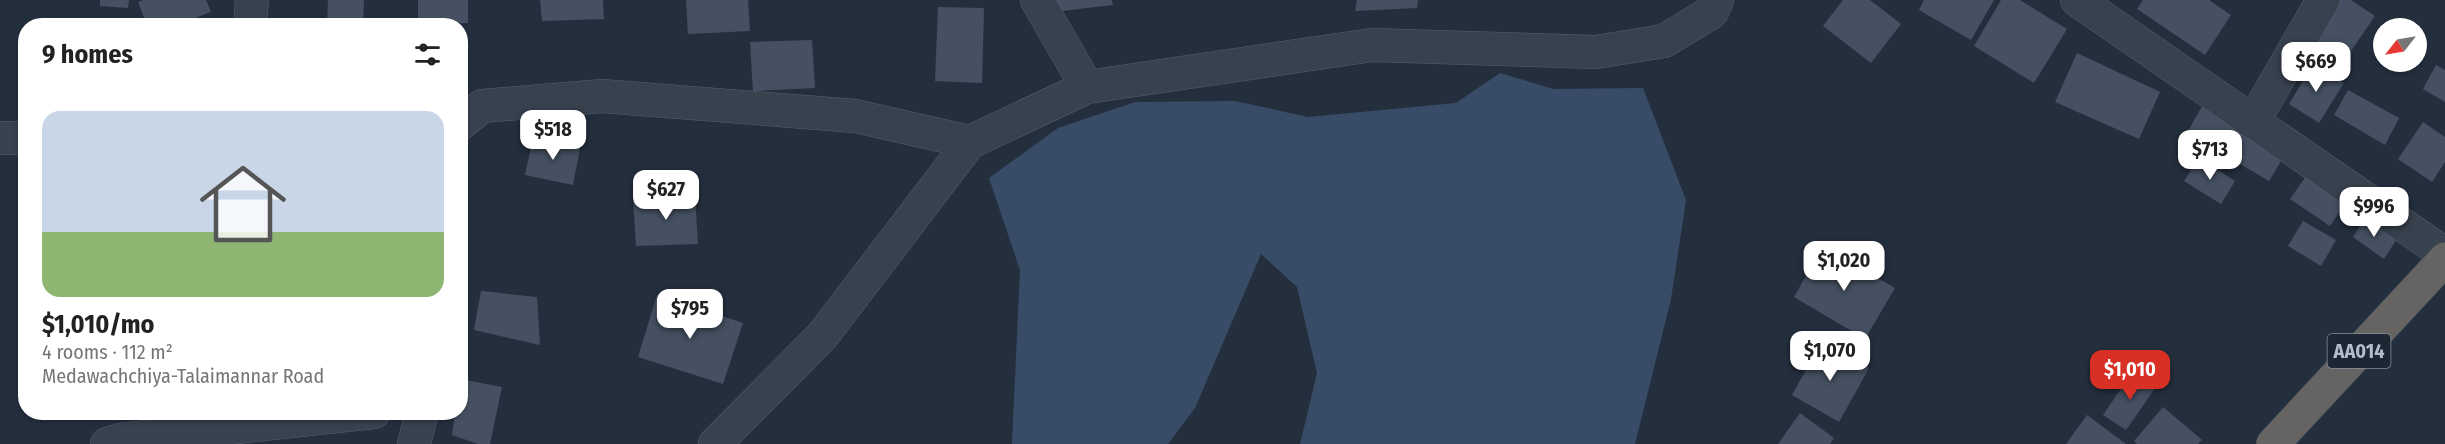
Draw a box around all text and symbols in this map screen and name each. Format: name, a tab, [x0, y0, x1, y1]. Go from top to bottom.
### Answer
north arrow	[2373, 18, 2427, 72]
map controls	[2373, 18, 2427, 72]
icon: filters	[411, 38, 444, 71]
text: 9 homes	[42, 39, 133, 70]
pin: $669	[2280, 42, 2352, 93]
text: $669	[2296, 49, 2336, 73]
pin: $518	[517, 110, 589, 161]
text: $518	[534, 117, 572, 141]
pin: $713	[2174, 130, 2246, 181]
text: $713	[2192, 137, 2228, 161]
icon: home	[189, 150, 297, 258]
pin: $627	[630, 170, 702, 221]
text: $627	[647, 177, 685, 201]
pin: $996	[2338, 187, 2410, 238]
text: $996	[2354, 194, 2394, 218]
pin: $1,020	[1795, 241, 1893, 292]
text: $1,020	[1818, 248, 1870, 272]
pin: $795	[654, 289, 726, 340]
text: $795	[671, 296, 709, 320]
text: $1,010/mo	[42, 309, 154, 340]
pin: $1,070	[1781, 331, 1879, 382]
road number: AA014	[2328, 334, 2390, 368]
text: $1,070	[1804, 338, 1856, 362]
text: 4 rooms · 112 m²	[42, 340, 173, 364]
pin: $1,010	[2081, 350, 2179, 401]
text: $1,010	[2104, 357, 2156, 381]
text: Medawachchiya-Talaimannar Road	[42, 364, 324, 388]

